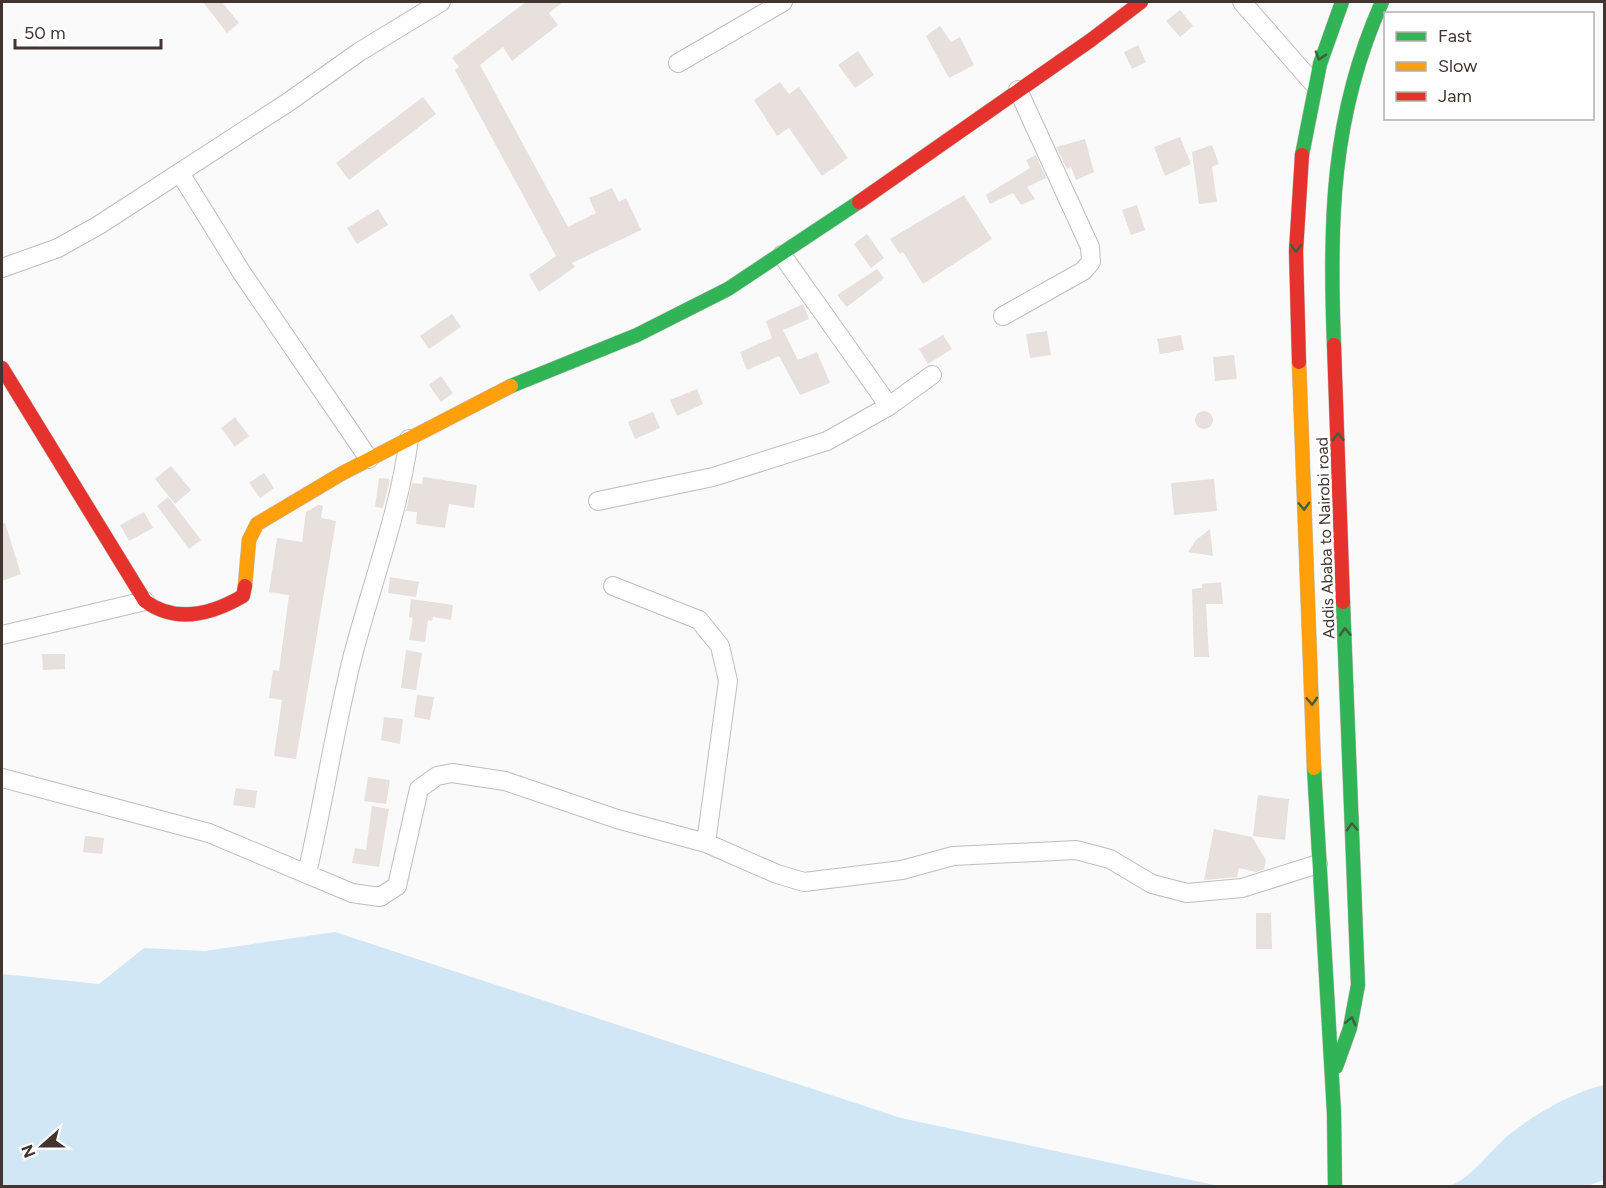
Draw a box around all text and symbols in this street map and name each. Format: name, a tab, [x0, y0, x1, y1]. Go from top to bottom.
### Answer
scale bar	[15, 12, 160, 50]
legend	[1384, 12, 1594, 120]
text: 50 m	[24, 22, 66, 44]
text: Fast	[1438, 25, 1472, 47]
one-way arrow	[1315, 50, 1327, 61]
text: Slow	[1438, 55, 1477, 77]
text: Jam	[1438, 85, 1472, 107]
one-way arrow	[1290, 244, 1302, 253]
one-way arrow	[1331, 433, 1344, 442]
street label: Addis Ababa to Nairobi road	[1312, 437, 1339, 639]
one-way arrow	[1298, 502, 1311, 511]
one-way arrow	[1339, 628, 1351, 637]
one-way arrow	[1305, 697, 1318, 706]
one-way arrow	[1346, 822, 1359, 831]
one-way arrow	[1344, 1016, 1357, 1026]
north arrow	[12, 1116, 72, 1176]
text: N	[17, 1142, 40, 1160]

